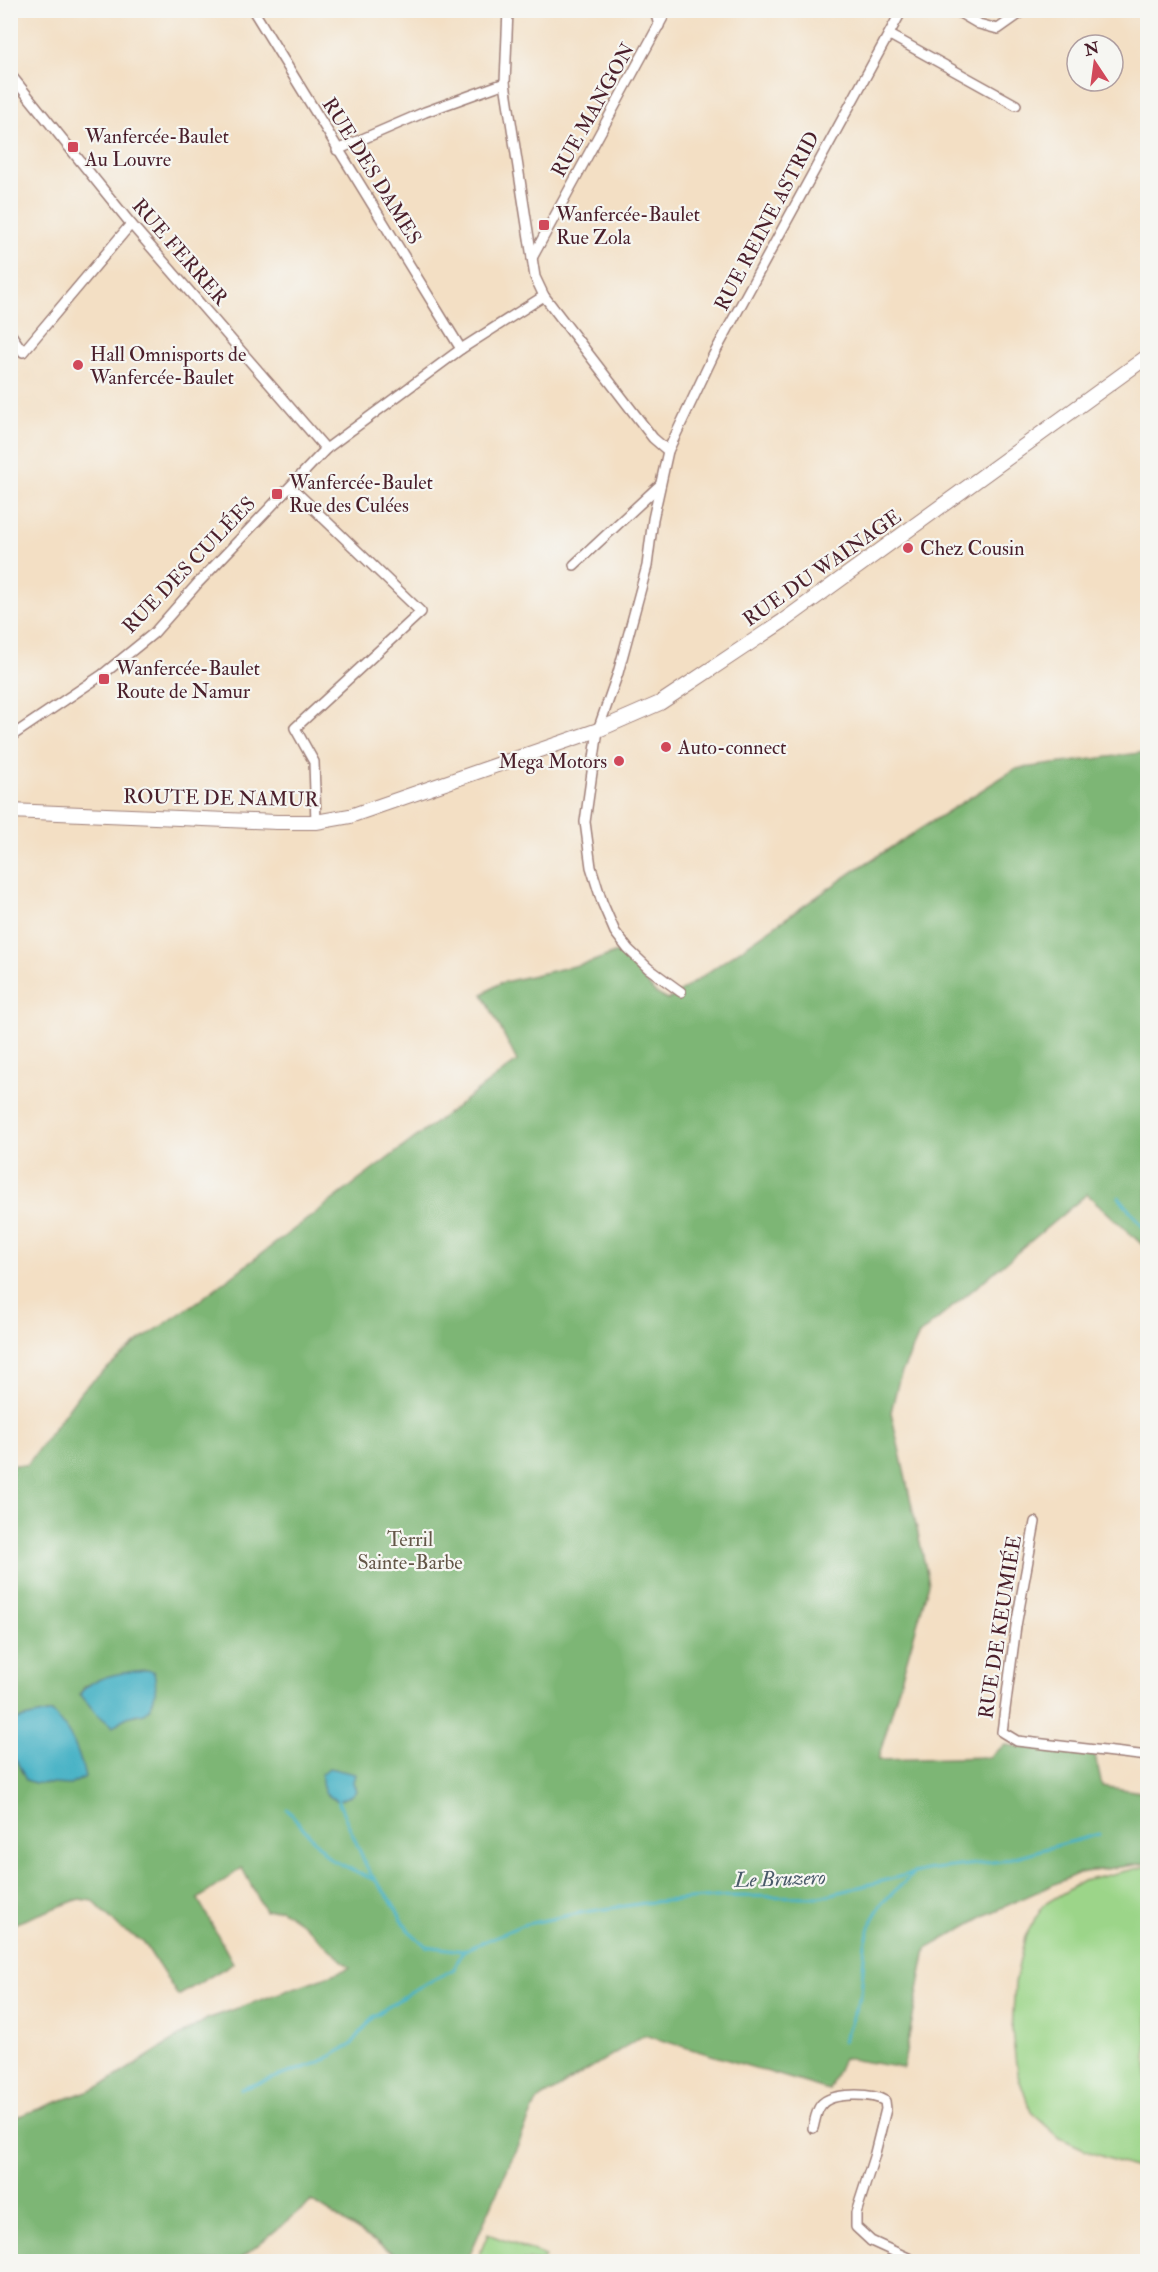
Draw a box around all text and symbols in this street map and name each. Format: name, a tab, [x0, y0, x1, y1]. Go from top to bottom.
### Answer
north arrow	[1065, 33, 1125, 93]
street label: RUE MANGON	[546, 38, 640, 181]
text: N	[1082, 38, 1102, 61]
street label: RUE DES DAMES	[317, 93, 427, 249]
place label: Wanfercée-Baulet Au Louvre	[84, 124, 230, 172]
street label: RUE REINE ASTRID	[709, 127, 825, 315]
marker: Wanfercée-Baulet Au Louvre	[66, 140, 80, 154]
street label: RUE FERRER	[127, 193, 234, 311]
place label: Wanfercée-Baulet Rue Zola	[555, 202, 701, 250]
marker: Wanfercée-Baulet Rue Zola	[537, 218, 551, 232]
place label: Hall Omnisports de Wanfercée-Baulet	[89, 342, 246, 390]
marker: Hall Omnisports de Wanfercée-Baulet	[71, 358, 85, 372]
place label: Wanfercée-Baulet Rue des Culées	[288, 470, 434, 518]
marker: Wanfercée-Baulet Rue des Culées	[270, 487, 284, 501]
street label: RUE DES CULÉES	[116, 491, 261, 639]
street label: RUE DU WAINAGE	[738, 504, 906, 632]
place label: Chez Cousin	[920, 536, 1025, 561]
marker: Chez Cousin	[901, 541, 915, 555]
place label: Wanfercée-Baulet Route de Namur	[115, 656, 261, 704]
marker: Wanfercée-Baulet Route de Namur	[97, 672, 111, 686]
place label: Auto-connect	[677, 735, 787, 760]
marker: Auto-connect	[659, 740, 673, 754]
place label: Mega Motors	[498, 749, 607, 774]
marker: Mega Motors	[612, 754, 626, 768]
street label: ROUTE DE NAMUR	[123, 784, 320, 812]
park label: Terril Sainte-Barbe	[357, 1527, 463, 1575]
street label: RUE DE KEUMIÉE	[972, 1533, 1027, 1720]
water label: Le Bruzero	[733, 1864, 826, 1894]

